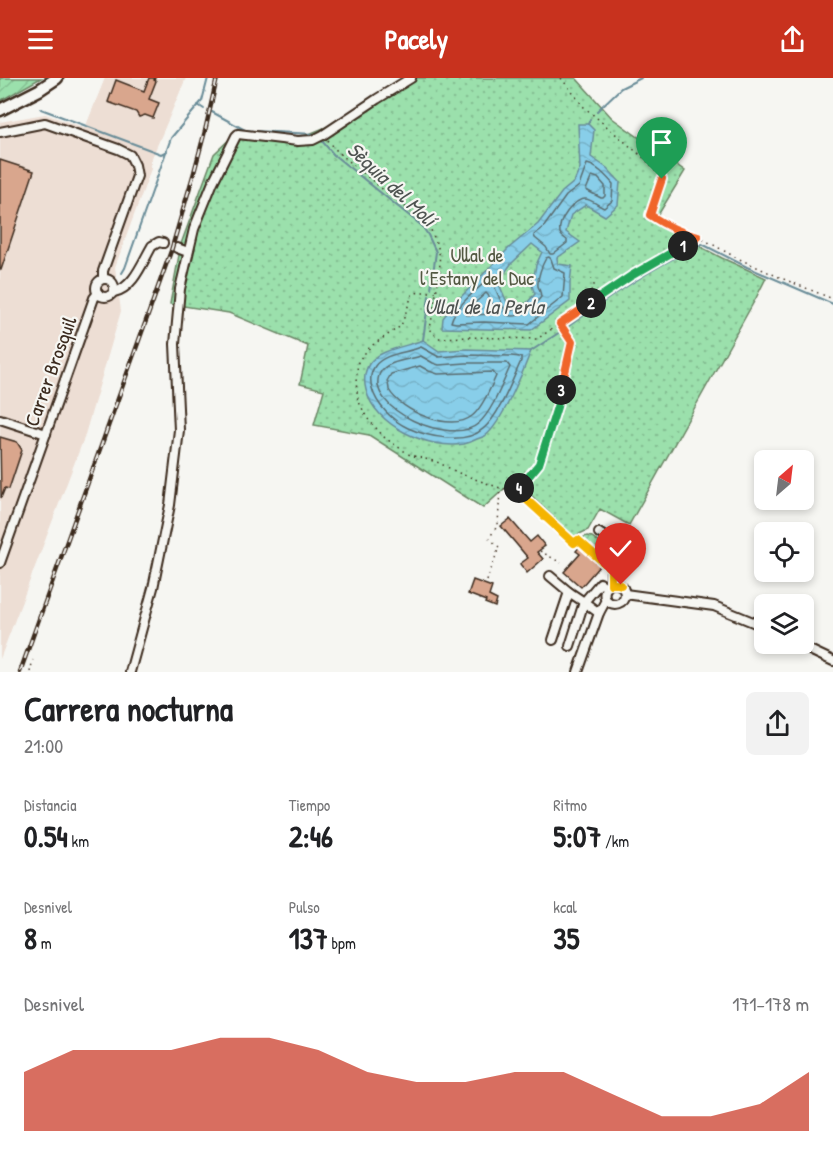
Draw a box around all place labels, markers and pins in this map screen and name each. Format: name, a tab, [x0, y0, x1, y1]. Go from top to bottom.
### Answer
pin	[636, 117, 687, 179]
pin: 1	[668, 231, 698, 261]
pin: 2	[576, 288, 606, 318]
pin: 3	[546, 375, 576, 405]
pin: 4	[504, 473, 534, 503]
pin	[595, 523, 646, 585]

